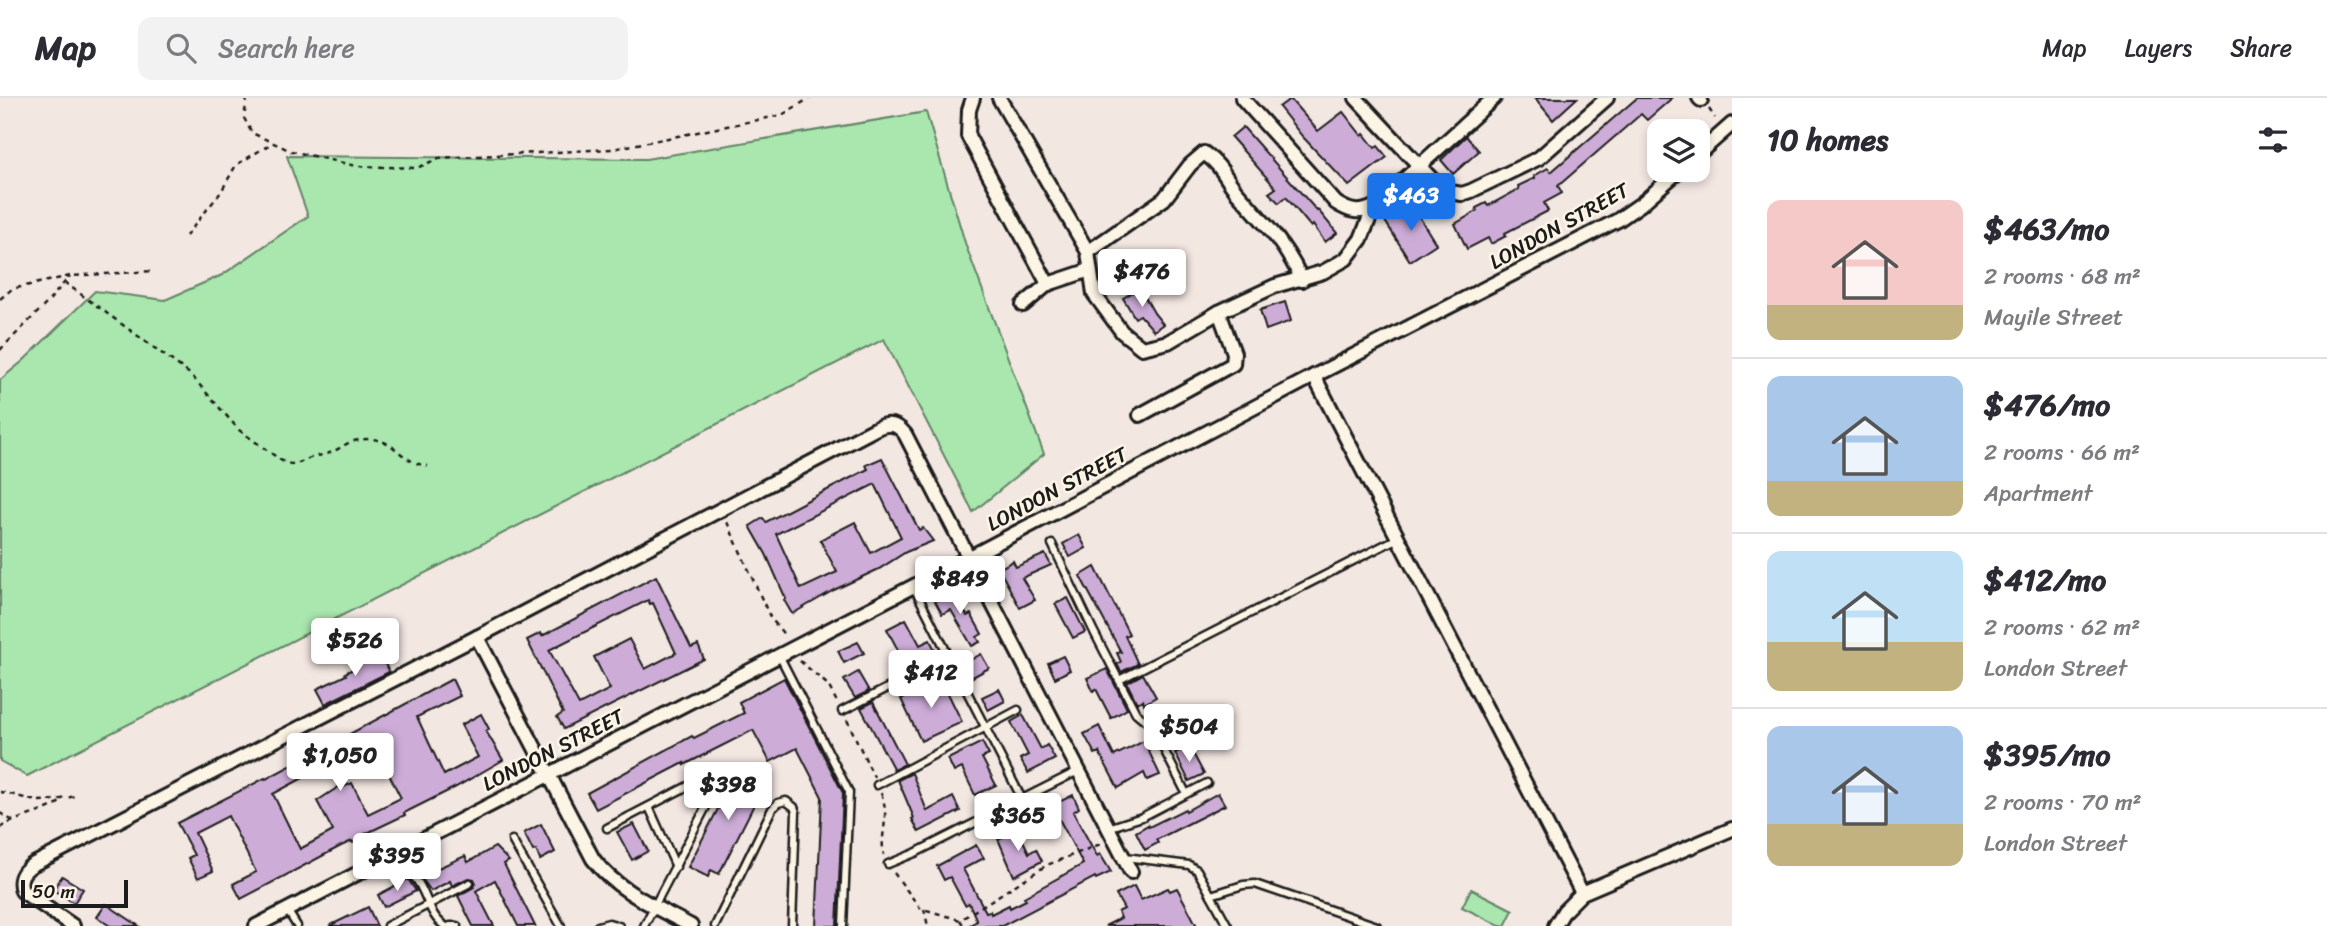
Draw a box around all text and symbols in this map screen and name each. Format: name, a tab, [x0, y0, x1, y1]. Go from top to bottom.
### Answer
search box	[138, 17, 628, 80]
text: Map	[35, 19, 96, 77]
text: Search here	[218, 25, 355, 71]
text: Map	[2042, 27, 2087, 69]
text: Layers	[2125, 27, 2192, 69]
text: Share	[2230, 27, 2292, 69]
icon: search	[162, 29, 200, 67]
text: 10 homes	[1767, 113, 1888, 167]
map controls	[1647, 119, 1710, 182]
button: layers	[1647, 119, 1710, 182]
icon: filters	[2254, 121, 2292, 159]
street label: LONDON STREET	[1482, 171, 1638, 280]
pin: $463	[1370, 174, 1452, 233]
text: $463	[1383, 175, 1439, 216]
text: $463/mo	[1984, 202, 2110, 256]
icon: home	[1823, 228, 1907, 312]
pin: $476	[1101, 250, 1183, 309]
text: $476	[1114, 251, 1170, 292]
text: 2 rooms · 68 m²	[1984, 256, 2141, 297]
text: Mayile Street	[1984, 297, 2123, 338]
text: $476/mo	[1984, 378, 2110, 432]
icon: home	[1823, 404, 1907, 488]
text: 2 rooms · 66 m²	[1984, 432, 2140, 473]
street label: LONDON STREET	[980, 435, 1136, 542]
text: Apartment	[1984, 473, 2093, 514]
text: $412/mo	[1984, 553, 2106, 607]
pin: $849	[919, 556, 1001, 616]
text: $849	[931, 558, 989, 599]
icon: home	[1823, 579, 1907, 663]
text: 2 rooms · 62 m²	[1984, 607, 2140, 648]
pin: $526	[314, 618, 396, 678]
text: $526	[327, 620, 383, 661]
text: London Street	[1984, 648, 2127, 689]
pin: $412	[890, 650, 972, 710]
text: $412	[905, 652, 958, 693]
street label: LONDON STREET	[475, 697, 632, 802]
pin: $504	[1148, 704, 1230, 764]
text: $504	[1160, 706, 1218, 747]
text: $395/mo	[1984, 728, 2111, 782]
pin: $1,050	[283, 734, 397, 793]
text: $1,050	[303, 735, 377, 776]
icon: home	[1823, 754, 1907, 838]
pin: $398	[687, 762, 769, 822]
text: $398	[700, 764, 756, 805]
text: 2 rooms · 70 m²	[1984, 782, 2142, 823]
pin: $365	[977, 794, 1059, 853]
text: $365	[990, 795, 1046, 836]
text: London Street	[1984, 823, 2127, 864]
pin: $395	[356, 834, 438, 893]
text: $395	[369, 835, 425, 876]
text: 50 m	[32, 875, 75, 908]
scale bar	[21, 877, 128, 909]

